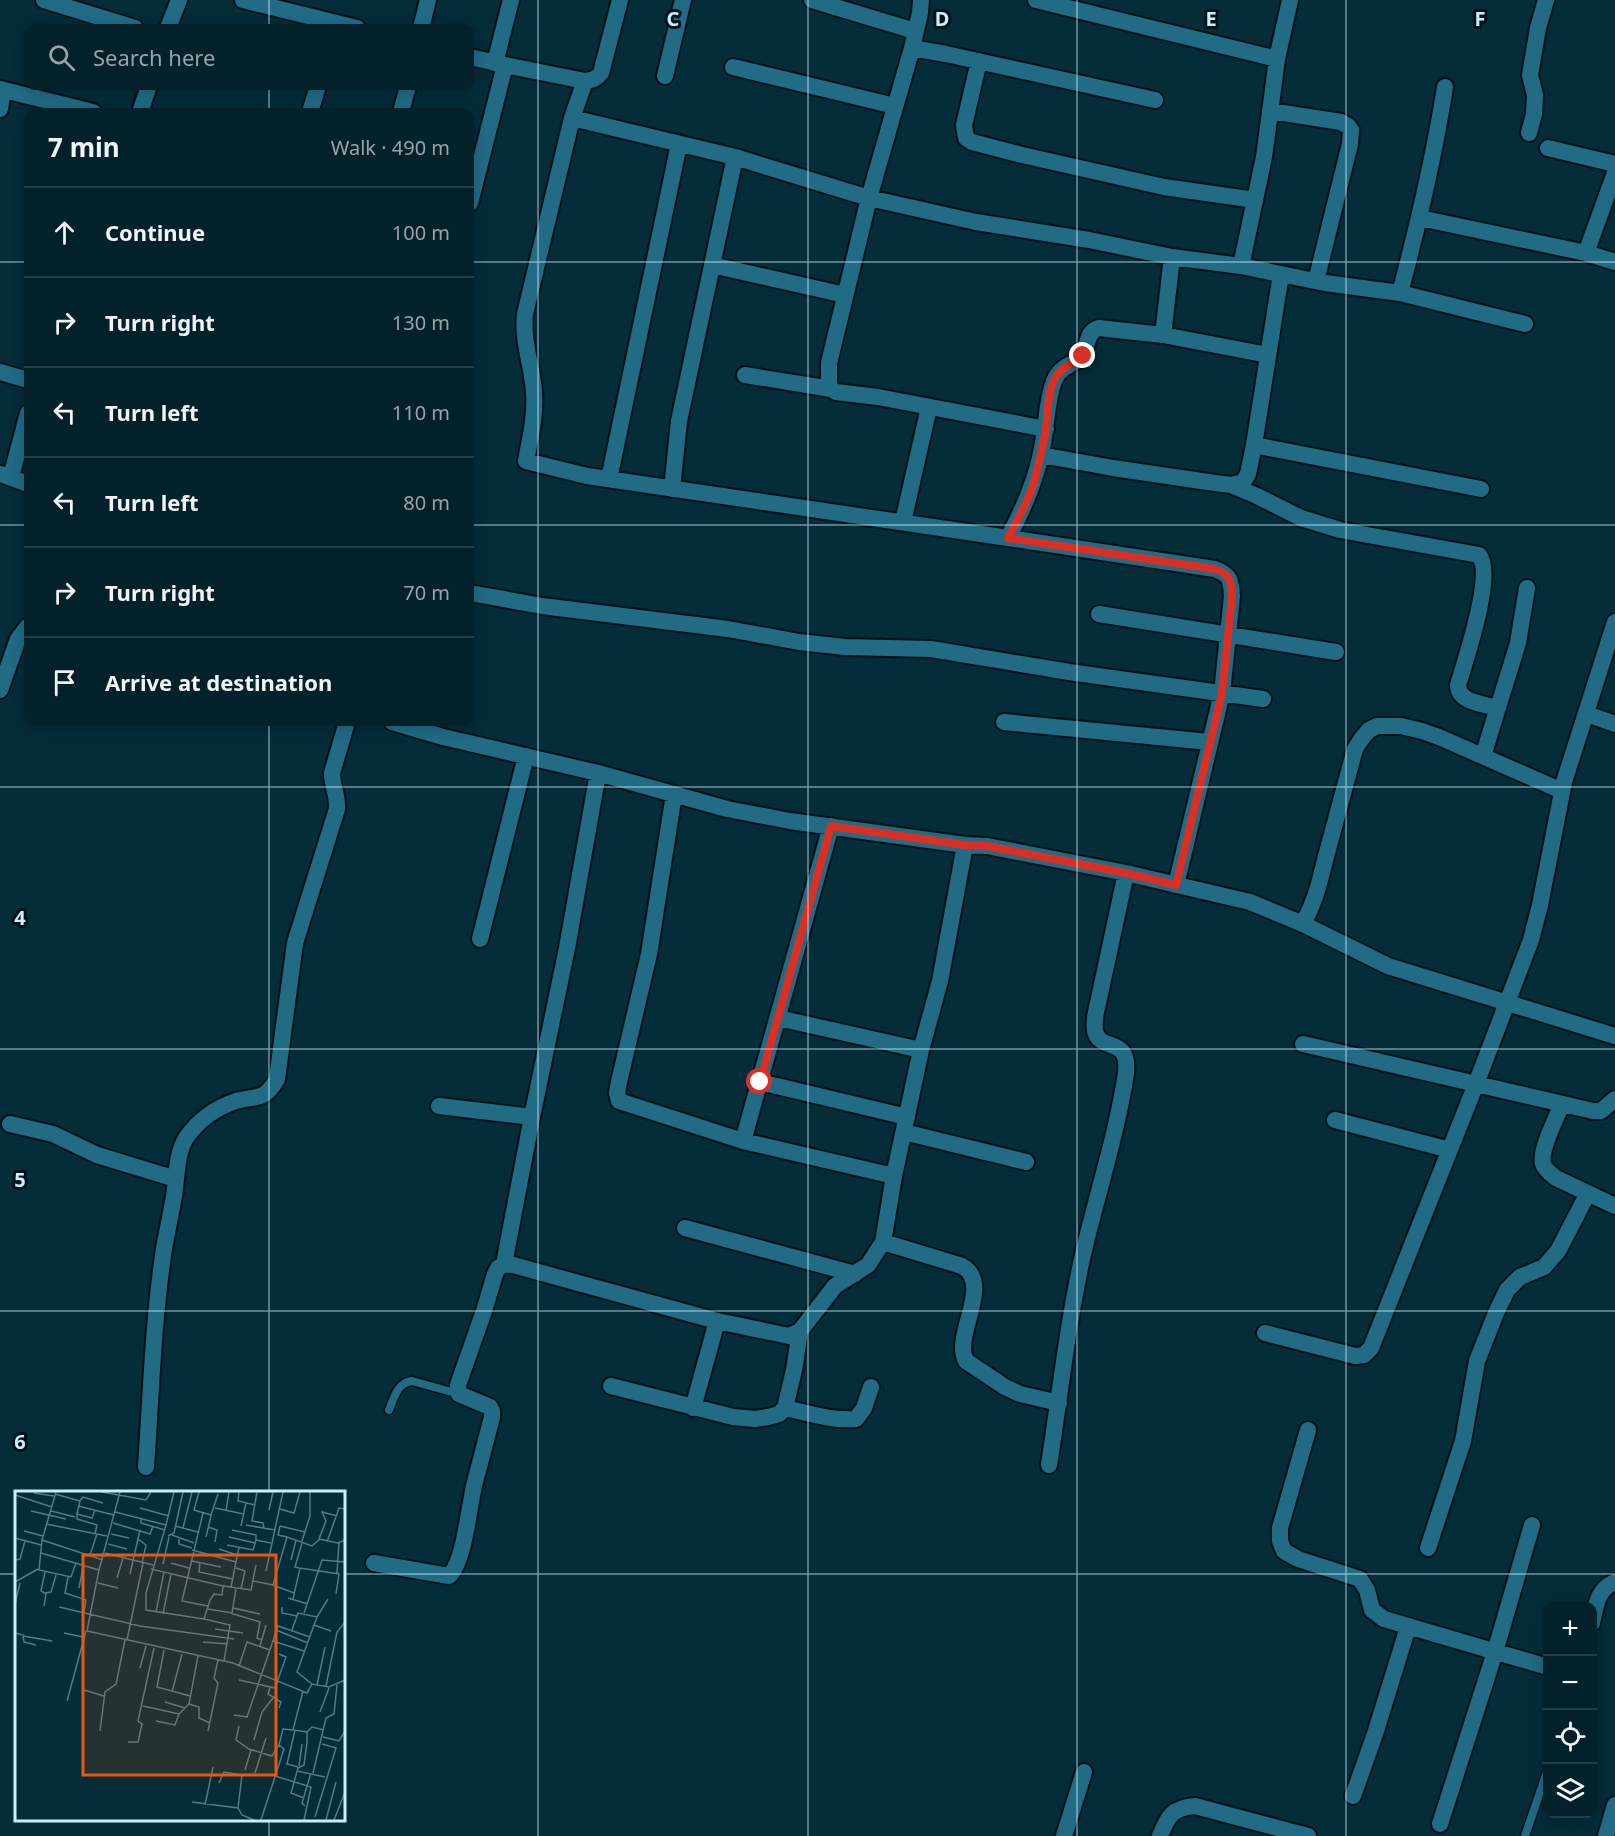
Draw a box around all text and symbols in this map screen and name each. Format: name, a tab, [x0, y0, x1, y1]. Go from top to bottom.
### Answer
text: C	[667, 5, 680, 32]
text: D	[935, 5, 949, 32]
text: E	[1205, 5, 1217, 32]
text: F	[1475, 5, 1485, 32]
search box	[24, 24, 474, 90]
icon: search	[45, 41, 78, 74]
text: Search here	[93, 42, 215, 72]
text: 7 min	[48, 129, 120, 165]
text: Walk · 490 m	[331, 134, 450, 161]
icon: ahead	[48, 216, 81, 249]
text: Continue	[105, 217, 205, 247]
text: 100 m	[392, 219, 450, 246]
icon: right	[48, 306, 81, 339]
text: Turn right	[105, 307, 215, 337]
text: 130 m	[392, 309, 450, 336]
route end	[1069, 342, 1095, 368]
icon: left	[48, 396, 81, 429]
text: Turn left	[105, 397, 199, 427]
text: 110 m	[392, 399, 450, 426]
icon: left	[48, 486, 81, 519]
text: Turn left	[105, 487, 199, 517]
text: 80 m	[403, 489, 450, 516]
icon: right	[48, 576, 81, 609]
text: Turn right	[105, 577, 215, 607]
text: 70 m	[403, 579, 450, 606]
icon: arrive	[48, 666, 81, 699]
text: Arrive at destination	[105, 667, 332, 697]
text: 4	[14, 904, 26, 931]
route start	[746, 1068, 772, 1094]
text: 5	[14, 1166, 26, 1193]
text: 6	[14, 1428, 26, 1455]
inset map	[15, 1491, 345, 1821]
map controls	[1543, 1602, 1597, 1818]
button: +	[1543, 1602, 1597, 1656]
button: −	[1543, 1656, 1597, 1710]
button: locate	[1543, 1710, 1597, 1764]
button: layers	[1543, 1764, 1597, 1818]

